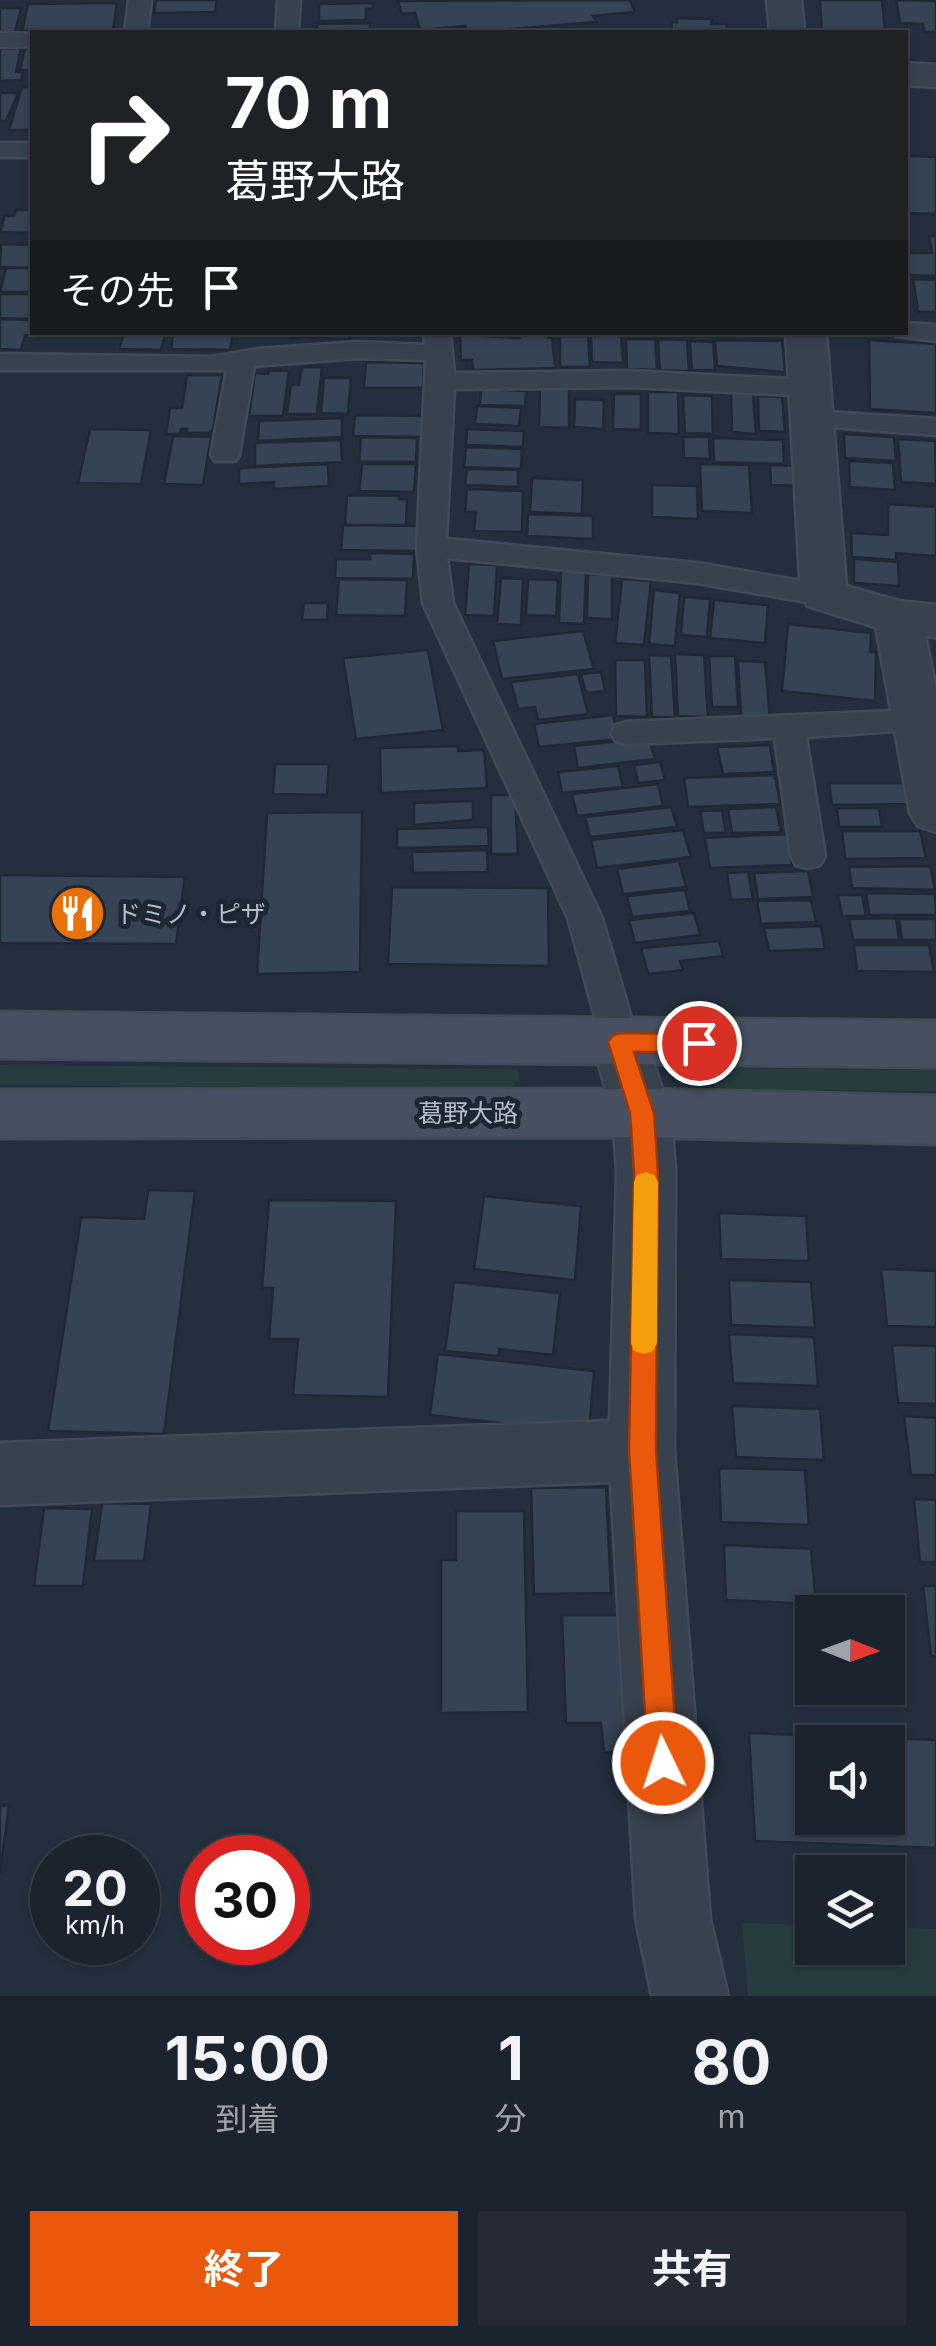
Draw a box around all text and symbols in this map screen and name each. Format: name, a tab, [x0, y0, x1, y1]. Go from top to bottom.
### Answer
text: 70 m	[225, 60, 392, 145]
icon: right	[60, 70, 190, 200]
text: 葛野大路	[225, 153, 405, 208]
icon: arrive	[194, 260, 249, 315]
text: その先	[60, 267, 174, 313]
restaurant icon: ドミノ・ピザ	[47, 884, 107, 944]
place label: ドミノ・ピザ	[116, 899, 266, 929]
pin	[657, 1001, 742, 1086]
icon: arrive	[672, 1016, 727, 1071]
street label: 葛野大路	[418, 1098, 518, 1128]
north arrow	[795, 1595, 905, 1705]
map controls	[795, 1595, 905, 1965]
position arrow	[611, 1711, 715, 1815]
button: sound	[795, 1725, 905, 1835]
speed limit sign: 30	[180, 1835, 310, 1965]
button: layers	[795, 1855, 905, 1965]
text: 20	[62, 1858, 128, 1918]
text: km/h	[65, 1910, 125, 1940]
text: 15:00	[165, 2022, 330, 2094]
text: 1	[498, 2022, 524, 2094]
text: 80	[692, 2026, 771, 2098]
text: m	[717, 2097, 745, 2136]
text: 到着	[215, 2099, 279, 2138]
text: 分	[495, 2099, 527, 2138]
button: 終了	[30, 2211, 458, 2326]
button: 共有	[478, 2211, 906, 2326]

